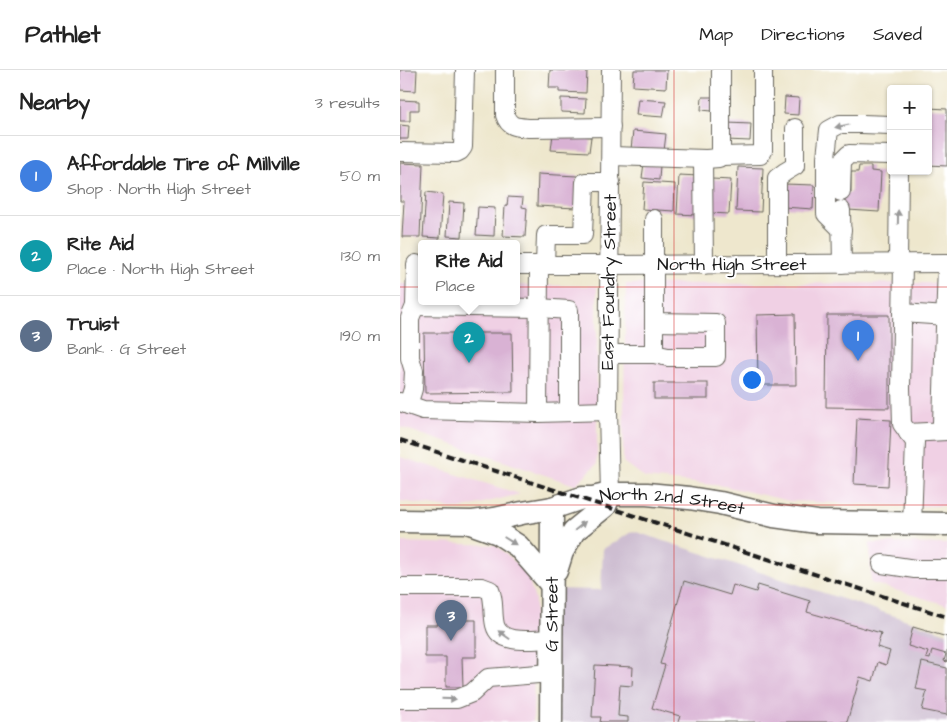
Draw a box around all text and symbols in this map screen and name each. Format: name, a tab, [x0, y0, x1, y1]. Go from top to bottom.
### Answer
text: Pathlet	[25, 18, 101, 52]
text: Map	[699, 22, 733, 47]
text: Directions	[761, 22, 845, 47]
text: Saved	[873, 22, 922, 47]
map controls	[887, 85, 932, 175]
button: +	[887, 85, 932, 130]
text: Nearby	[20, 88, 90, 117]
text: 3 results	[315, 92, 380, 114]
one-way arrow	[835, 122, 850, 130]
button: −	[887, 130, 932, 175]
text: Affordable Tire of Millville	[67, 151, 300, 178]
text: 1	[35, 165, 37, 187]
text: 50 m	[340, 165, 380, 187]
text: Shop · North High Street	[67, 178, 251, 200]
street label: East Foundry Street	[595, 193, 624, 370]
one-way arrow	[895, 209, 903, 225]
text: Rite Aid	[67, 231, 134, 258]
popup	[418, 240, 520, 305]
text: 2	[31, 245, 41, 267]
text: 130 m	[341, 245, 380, 267]
text: Rite Aid	[436, 248, 502, 275]
street label: North High Street	[657, 252, 807, 278]
text: Place · North High Street	[67, 258, 254, 280]
text: Place	[436, 275, 475, 297]
text: Truist	[67, 311, 119, 338]
pin: 1	[842, 320, 874, 361]
pin: 2	[453, 322, 485, 363]
text: 3	[32, 325, 40, 347]
text: 190 m	[340, 325, 380, 347]
text: Bank · G Street	[67, 338, 186, 360]
your location	[739, 367, 765, 393]
street label: North 2nd Street	[597, 482, 748, 521]
one-way arrow	[574, 520, 587, 531]
one-way arrow	[503, 536, 516, 546]
street label: G Street	[539, 576, 564, 652]
pin: 3	[435, 600, 467, 641]
one-way arrow	[497, 630, 511, 640]
one-way arrow	[441, 695, 457, 703]

